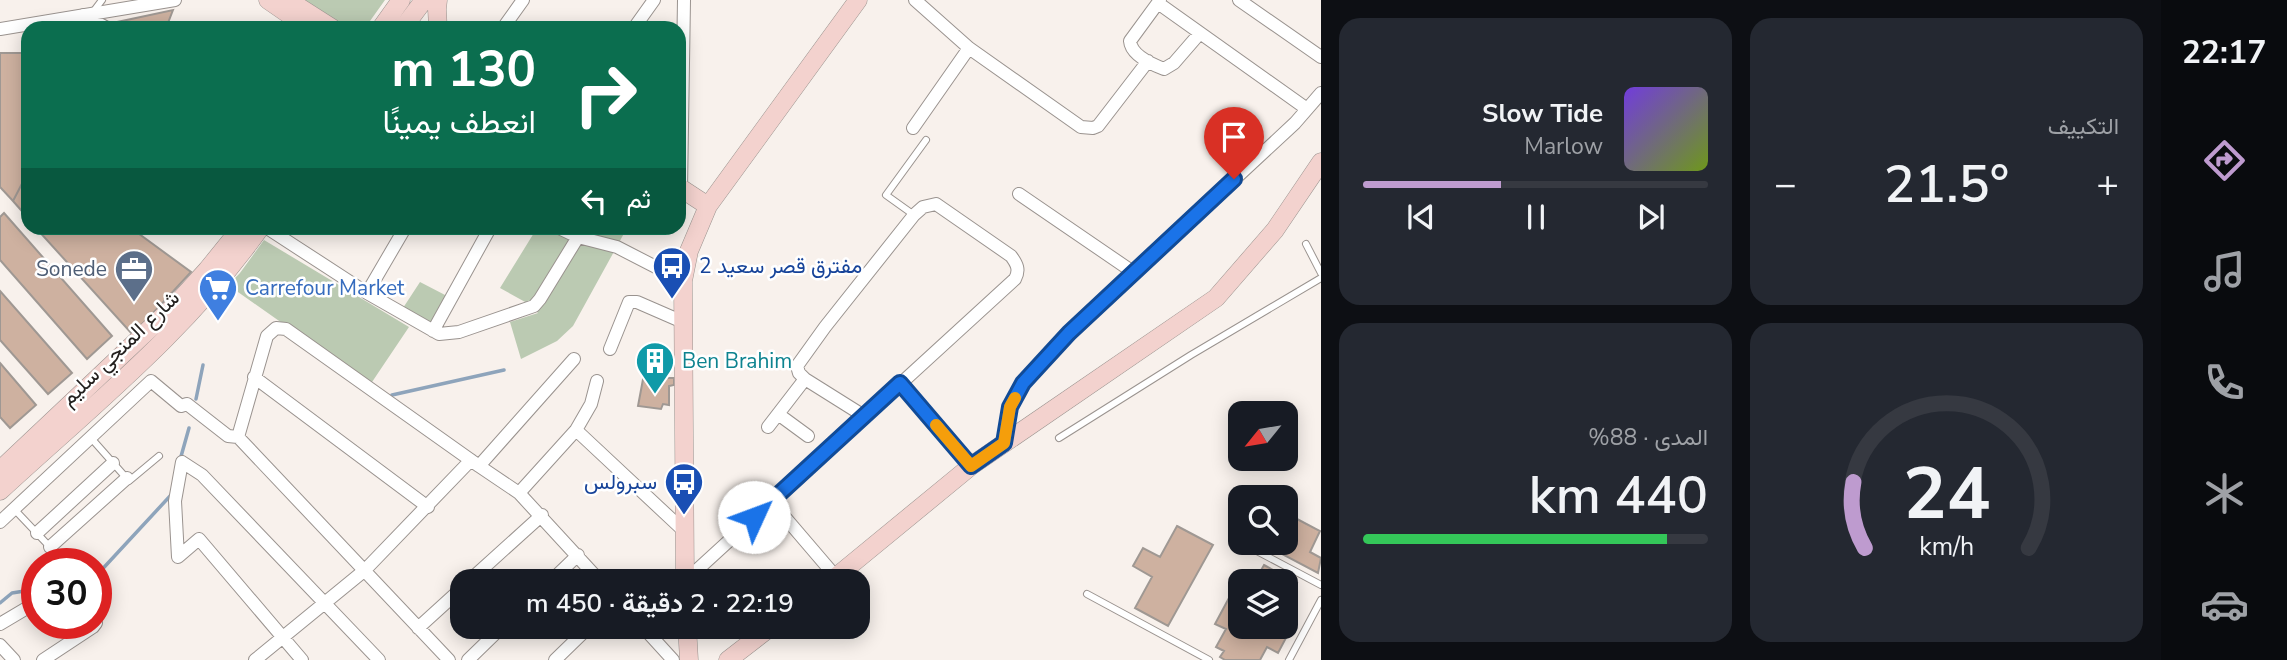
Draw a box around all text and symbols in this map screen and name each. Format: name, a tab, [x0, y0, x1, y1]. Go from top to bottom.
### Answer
text: 22:17	[2182, 31, 2266, 74]
text: 130 m	[392, 36, 536, 103]
icon: right	[560, 49, 651, 140]
text: Slow Tide	[1482, 96, 1603, 131]
text: انعطف يمينًا	[383, 101, 536, 144]
pin	[1204, 107, 1264, 179]
text: التكييف	[2048, 111, 2119, 142]
icon: arrive	[1215, 118, 1253, 156]
text: Marlow	[1524, 131, 1603, 162]
icon: directions	[2200, 136, 2249, 185]
text: 21.5°	[1884, 149, 2009, 220]
text: −	[1774, 159, 1797, 210]
text: +	[2096, 159, 2119, 210]
icon: left	[575, 182, 613, 220]
text: ثم	[627, 182, 651, 217]
icon: previous	[1402, 198, 1440, 236]
icon: pause	[1517, 198, 1555, 236]
icon: next	[1632, 198, 1670, 236]
bus stop icon: مفترق قصر سعيد 2	[651, 245, 693, 300]
icon: music	[2200, 247, 2249, 296]
office icon: Sonede	[113, 248, 155, 303]
place label: مفترق قصر سعيد 2	[699, 252, 862, 280]
place label: Sonede	[36, 255, 107, 283]
supermarket icon: Carrefour Market	[197, 267, 239, 322]
place label: Carrefour Market	[245, 274, 405, 302]
street label: شارع المنجي سليم	[54, 284, 188, 414]
building icon: Ben Brahim	[634, 340, 676, 395]
place label: Ben Brahim	[682, 347, 792, 375]
icon: phone	[2200, 358, 2249, 407]
north arrow	[1228, 401, 1298, 471]
map controls	[1228, 401, 1298, 639]
text: المدى · 88%	[1588, 422, 1708, 453]
text: 24	[1903, 445, 1990, 545]
text: 440 km	[1529, 460, 1708, 531]
bus stop icon: سبرولس	[663, 461, 705, 516]
place label: سبرولس	[584, 468, 657, 496]
icon: climate	[2200, 469, 2249, 518]
position arrow	[717, 480, 791, 554]
button: search	[1228, 485, 1298, 555]
text: km/h	[1919, 530, 1974, 564]
speed limit sign: 30	[21, 548, 112, 639]
button: layers	[1228, 569, 1298, 639]
icon: car	[2200, 580, 2249, 629]
text: 22:19 · 2 دقيقة · 450 m	[526, 586, 794, 621]

